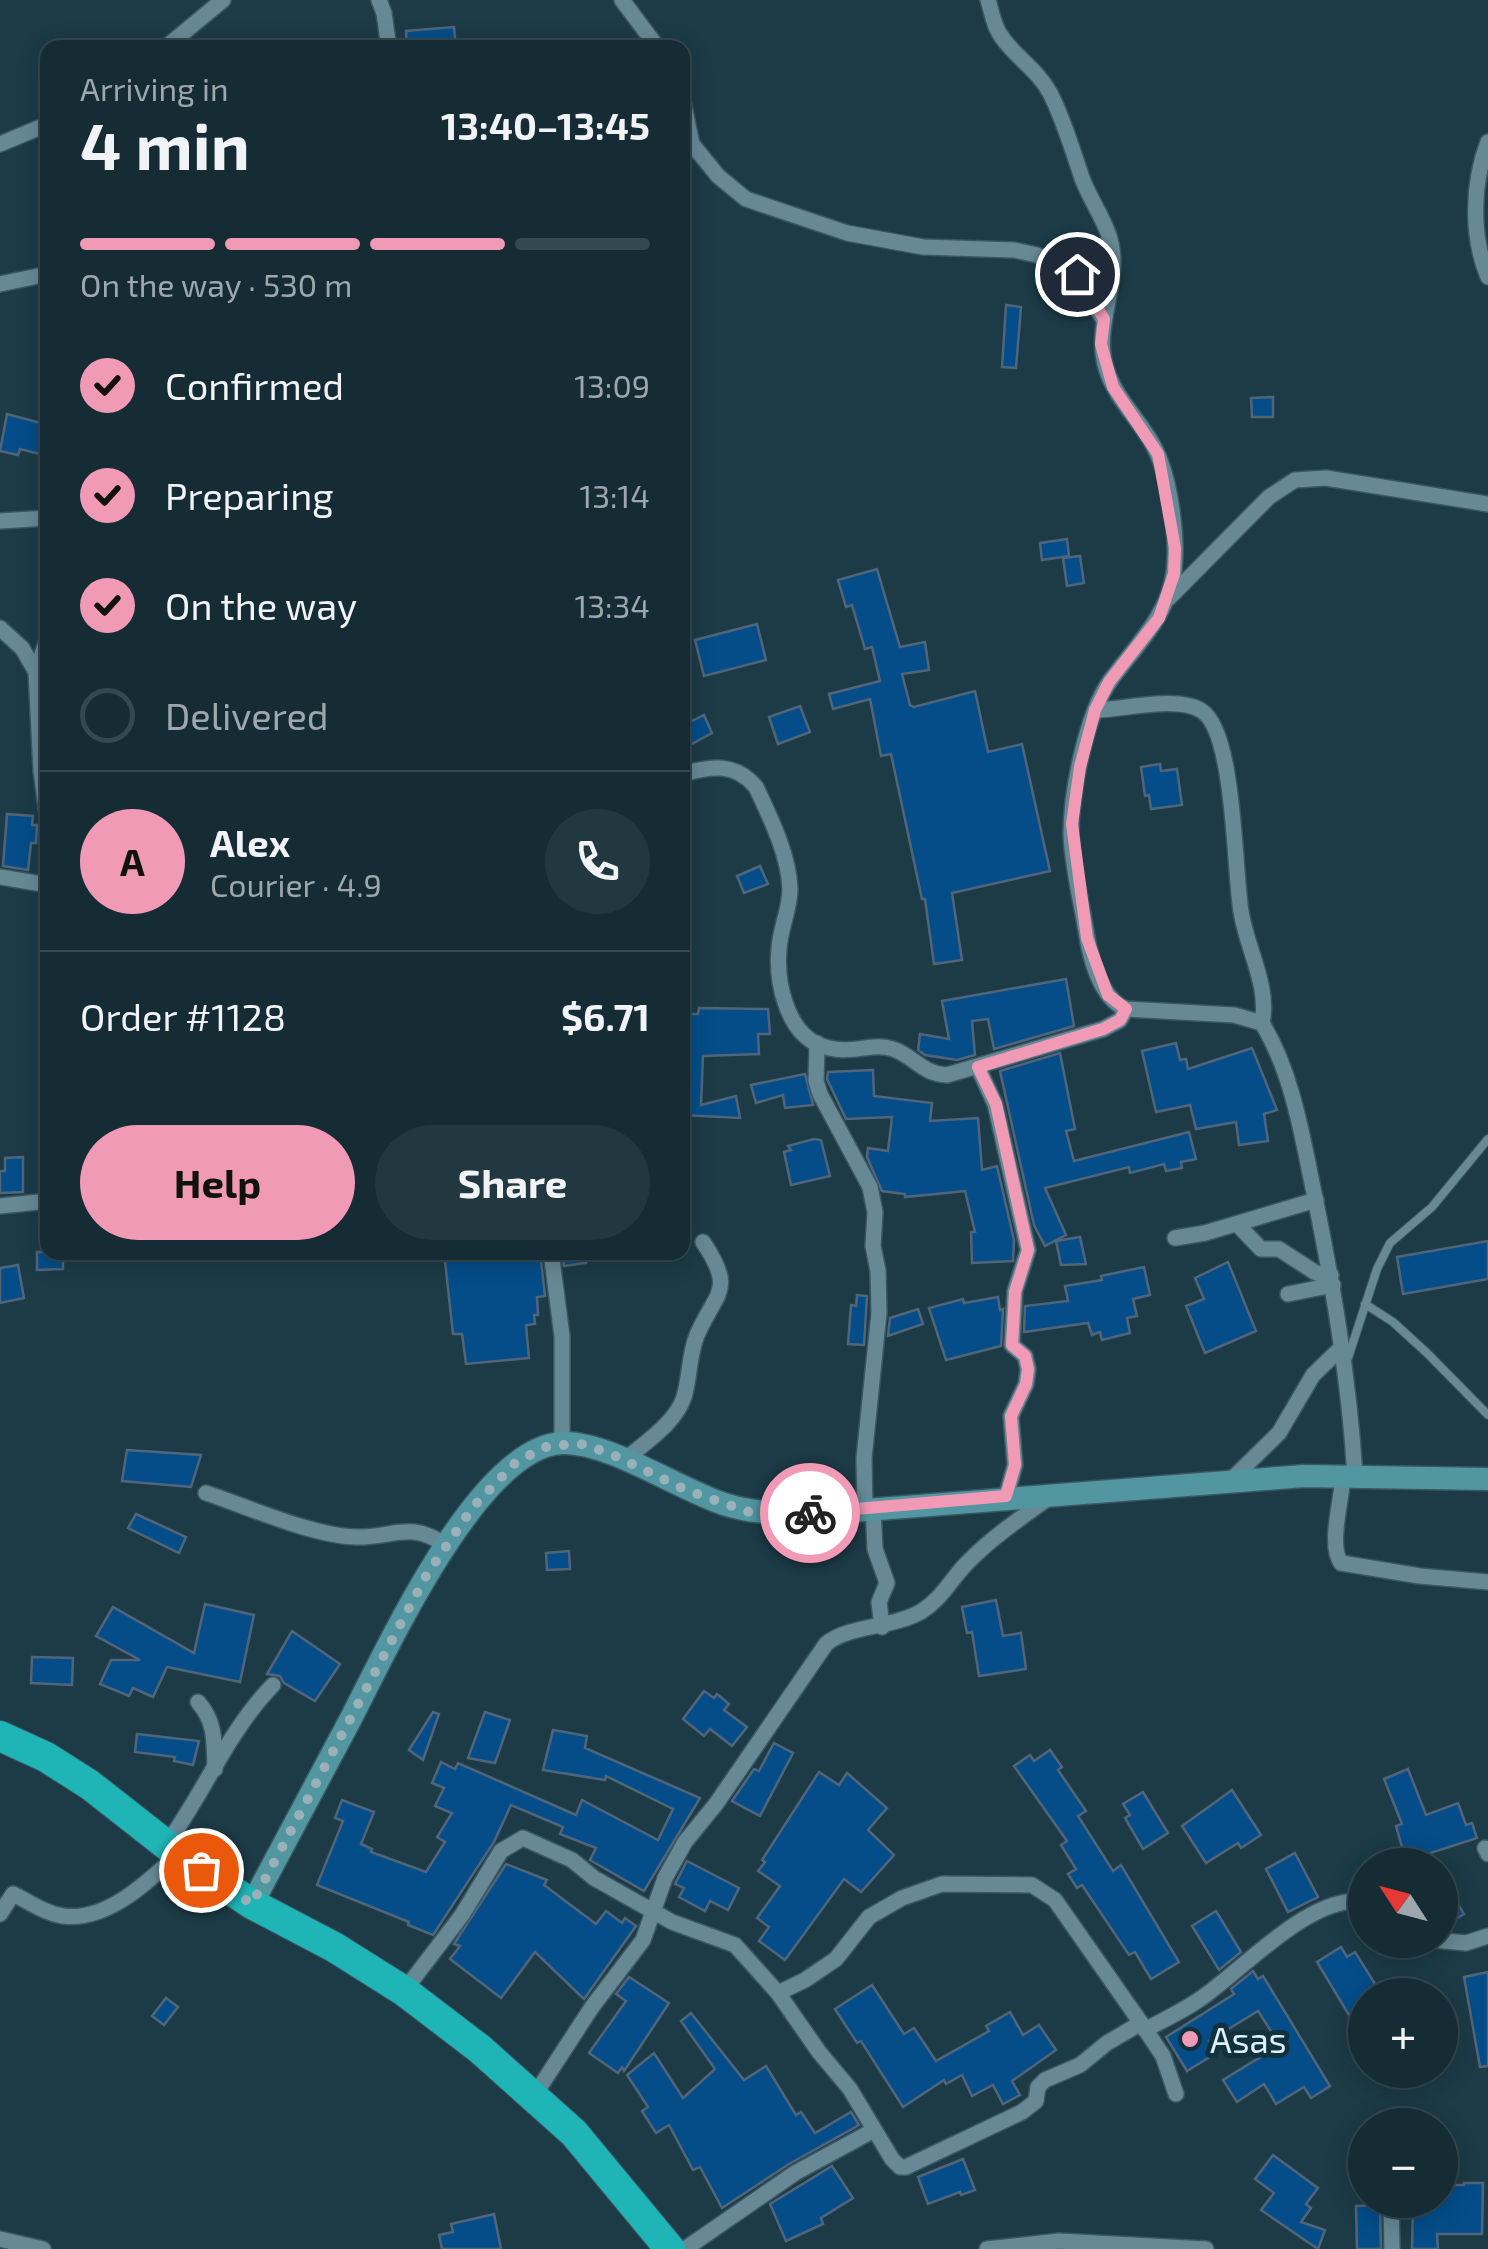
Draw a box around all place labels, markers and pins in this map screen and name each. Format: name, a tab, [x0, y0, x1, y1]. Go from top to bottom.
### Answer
pin	[1035, 232, 1120, 317]
pin	[159, 1828, 244, 1913]
place label: Asas	[1210, 2018, 1287, 2060]
marker: Asas	[1179, 2028, 1201, 2050]

